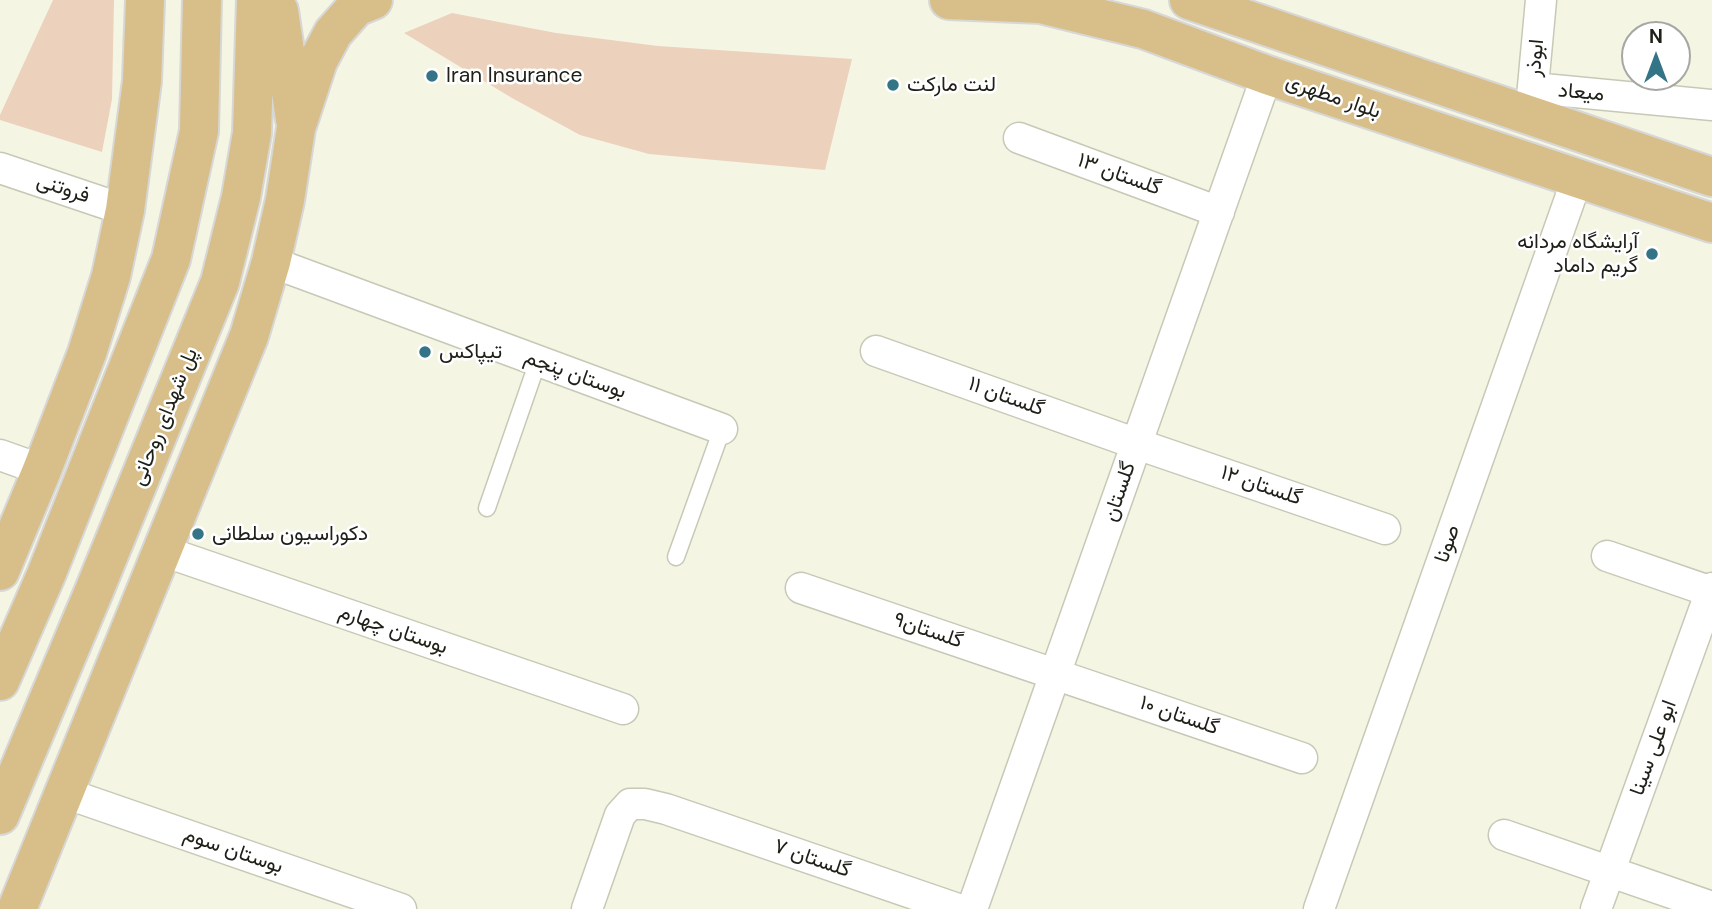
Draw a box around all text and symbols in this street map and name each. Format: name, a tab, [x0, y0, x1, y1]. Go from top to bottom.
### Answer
north arrow	[1621, 21, 1691, 91]
text: N	[1649, 24, 1663, 49]
street label: ابوذر	[1522, 38, 1550, 78]
place label: Iran Insurance	[446, 63, 582, 89]
marker: Iran Insurance	[424, 68, 440, 84]
street label: بلوار مطهری	[1282, 69, 1384, 125]
place label: لنت مارکت	[907, 72, 996, 98]
marker: لنت مارکت	[885, 77, 901, 93]
street label: میعاد	[1557, 78, 1605, 108]
street label: گلستان ۱۳	[1074, 148, 1164, 202]
street label: فروتنی	[33, 169, 93, 209]
place label: آرایشگاه مردانه گریم داماد	[1517, 229, 1638, 279]
marker: آرایشگاه مردانه گریم داماد	[1644, 246, 1660, 262]
place label: تیپاکس	[439, 339, 502, 365]
marker: تیپاکس	[417, 344, 433, 360]
street label: پل شهدای روحانی	[126, 345, 204, 489]
street label: بوستان پنجم	[521, 345, 629, 405]
street label: گلستان ۱۱	[964, 372, 1048, 422]
street label: گلستان	[1098, 459, 1142, 525]
street label: گلستان ۱۲	[1217, 460, 1305, 512]
place label: دکوراسیون سلطانی	[212, 521, 368, 547]
street label: صونا	[1430, 522, 1466, 566]
marker: دکوراسیون سلطانی	[190, 526, 206, 542]
street label: بوستان چهارم	[335, 600, 451, 660]
street label: گلستان۹	[890, 607, 966, 655]
street label: گلستان ۱۰	[1136, 691, 1222, 741]
street label: ابو علی سینا	[1625, 697, 1683, 799]
street label: بوستان سوم	[180, 822, 286, 880]
street label: گلستان ۷	[770, 834, 854, 884]

